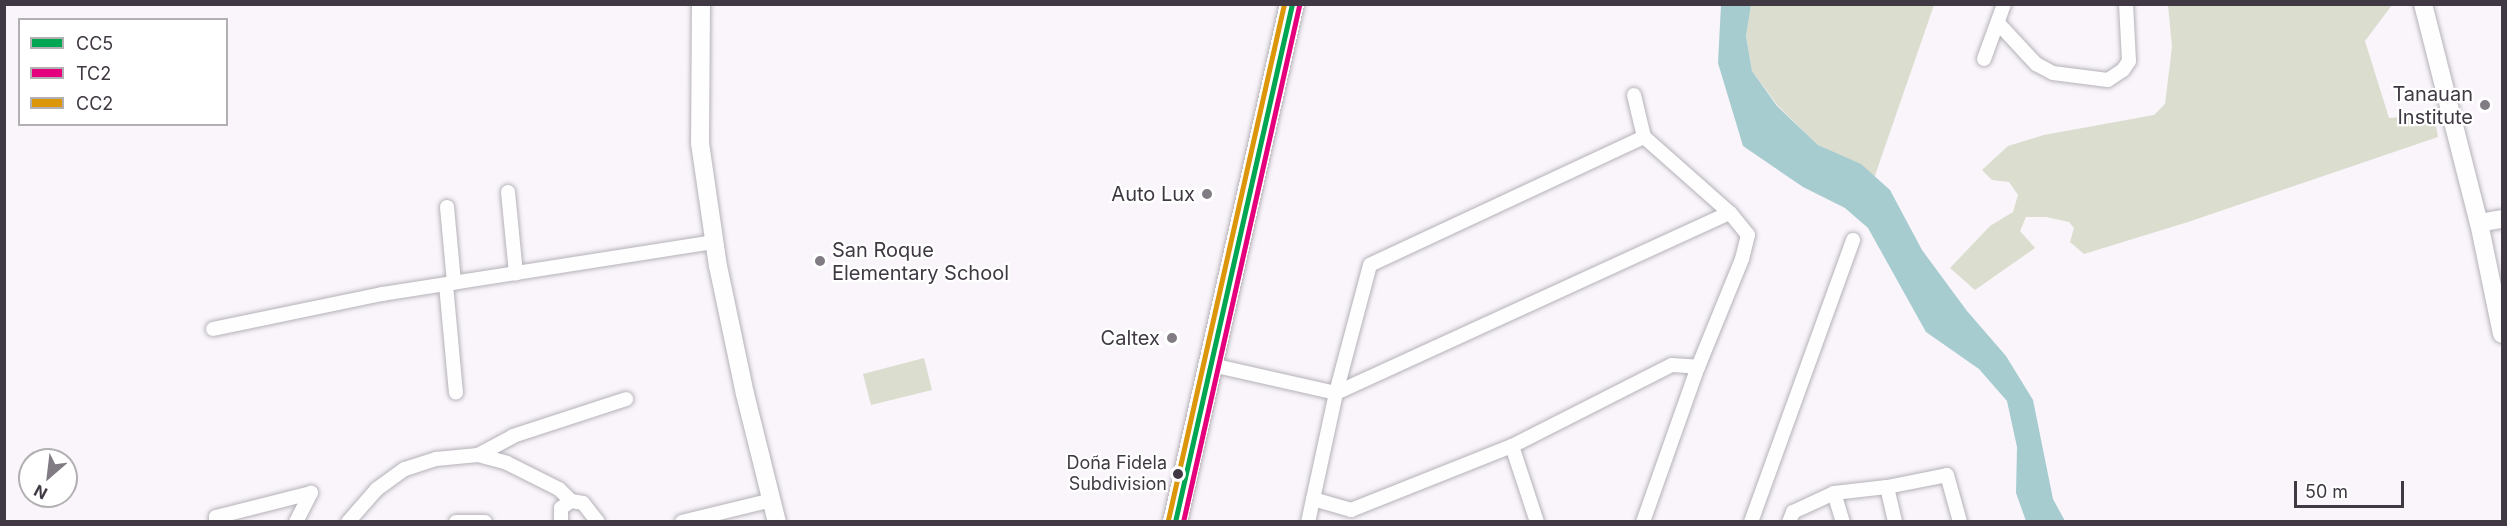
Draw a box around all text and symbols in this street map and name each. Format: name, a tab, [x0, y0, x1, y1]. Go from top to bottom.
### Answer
legend	[18, 18, 228, 126]
text: CC5	[76, 33, 113, 54]
text: TC2	[76, 63, 111, 84]
place label: Tanauan Institute	[2392, 82, 2473, 129]
text: CC2	[76, 93, 113, 114]
marker: Tanauan Institute	[2478, 98, 2492, 112]
place label: Auto Lux	[1111, 182, 1195, 206]
marker: Auto Lux	[1200, 187, 1214, 201]
place label: San Roque Elementary School	[832, 238, 1009, 285]
marker: San Roque Elementary School	[813, 254, 827, 268]
place label: Caltex	[1101, 326, 1160, 350]
marker: Caltex	[1165, 331, 1179, 345]
north arrow	[18, 448, 78, 508]
place label: Doña Fidela Subdivision	[1066, 453, 1167, 496]
marker: Doña Fidela Subdivision	[1172, 468, 1184, 480]
scale bar	[2297, 469, 2406, 507]
text: N	[30, 480, 51, 504]
text: 50 m	[2305, 481, 2348, 502]

